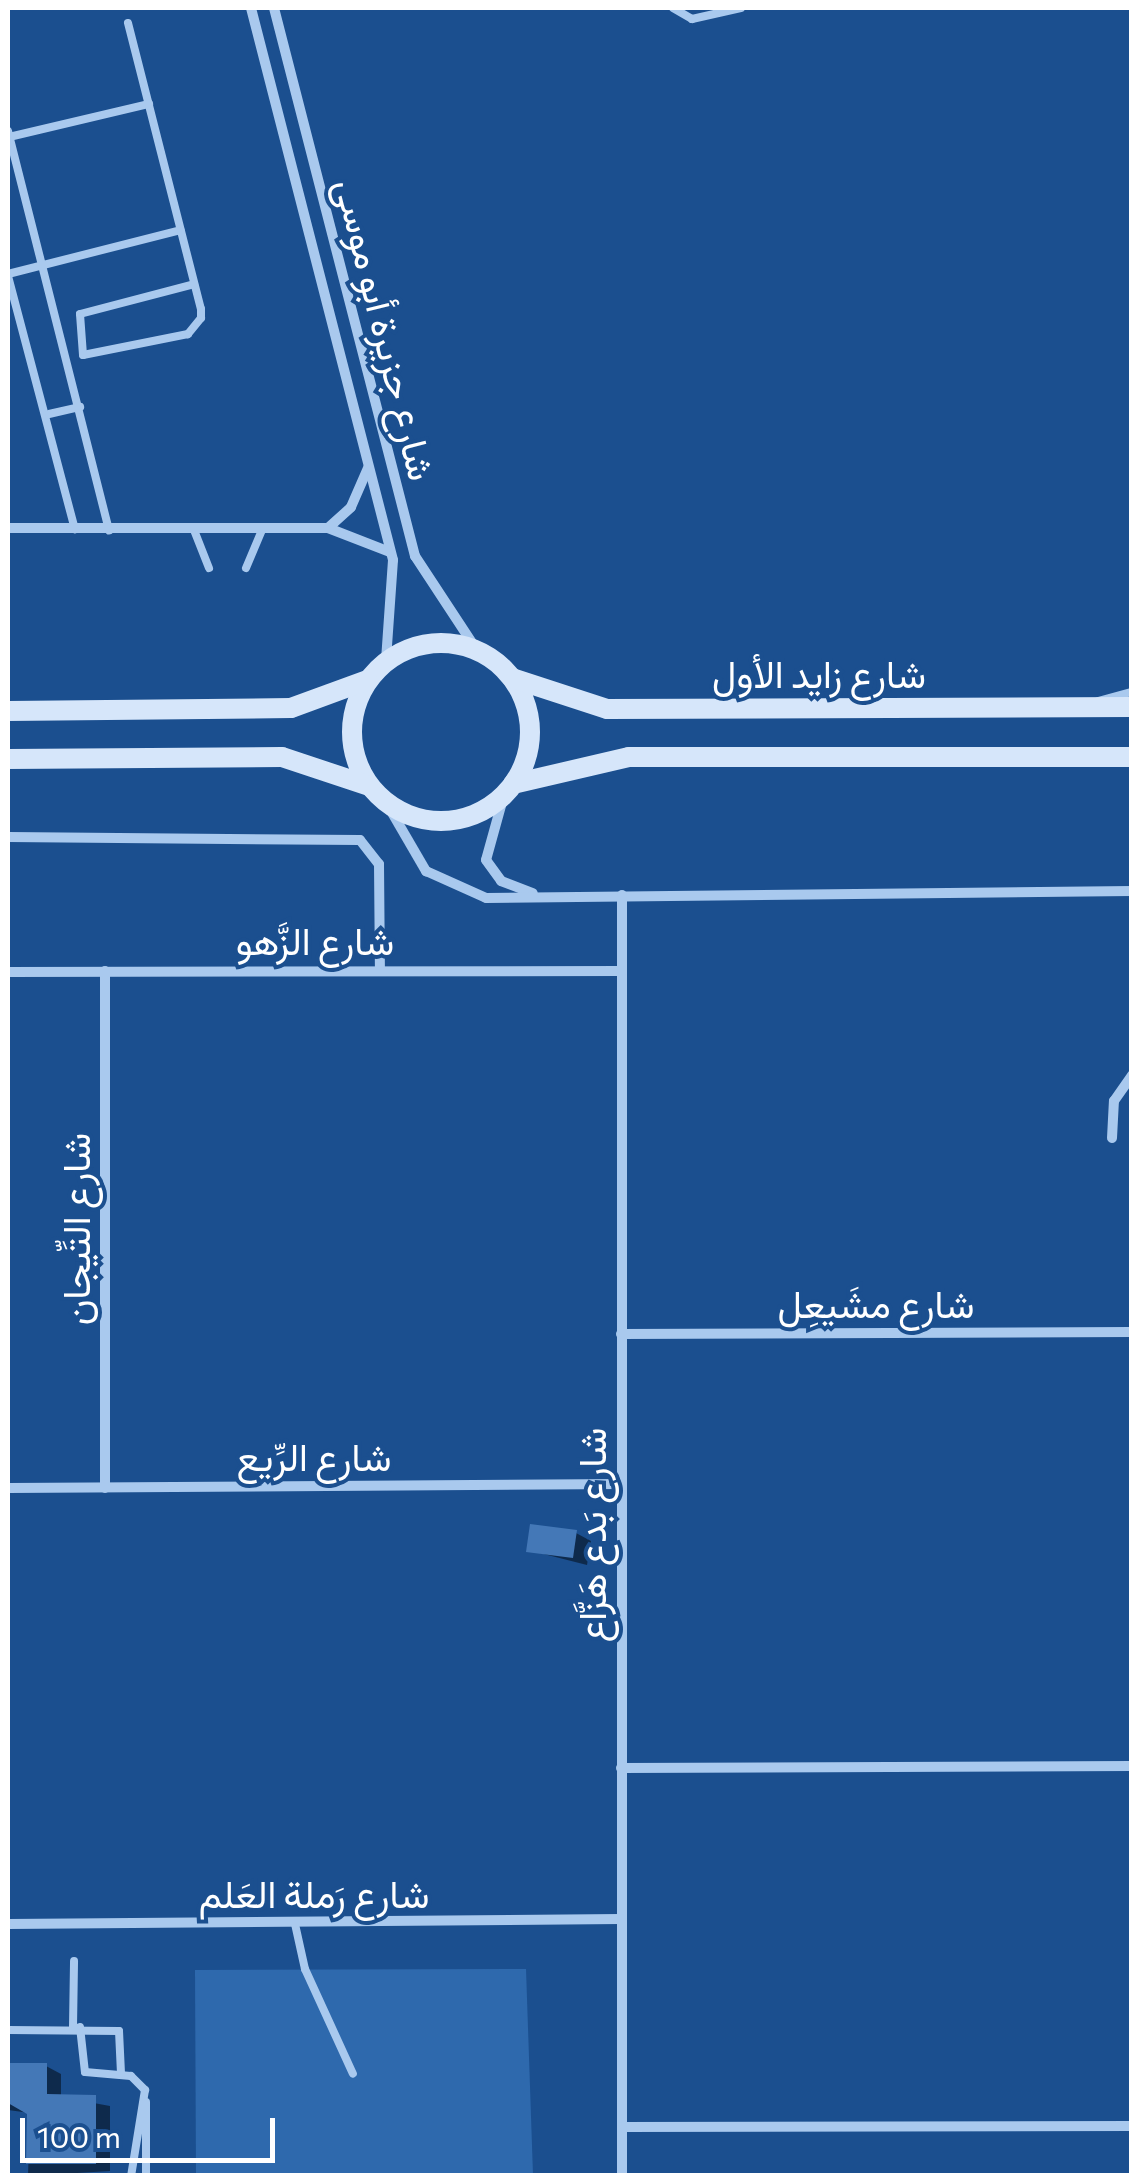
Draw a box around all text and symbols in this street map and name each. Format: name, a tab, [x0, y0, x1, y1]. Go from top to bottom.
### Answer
street label: شارع جزيرة أبو موسى	[327, 173, 447, 485]
street label: شارع زايد الأول	[712, 650, 926, 696]
street label: شارع الزَّهو	[236, 917, 394, 963]
street label: شارع التِّيجان	[52, 1133, 98, 1325]
street label: شارع مشَيعِل	[777, 1280, 975, 1326]
street label: شارع بَدع هَزَّاع	[568, 1428, 614, 1642]
street label: شارع الرِّيع	[237, 1433, 391, 1479]
street label: شارع رَملة العَلم	[199, 1870, 429, 1916]
scale bar	[25, 2098, 280, 2160]
text: 100 m	[37, 2117, 121, 2154]

